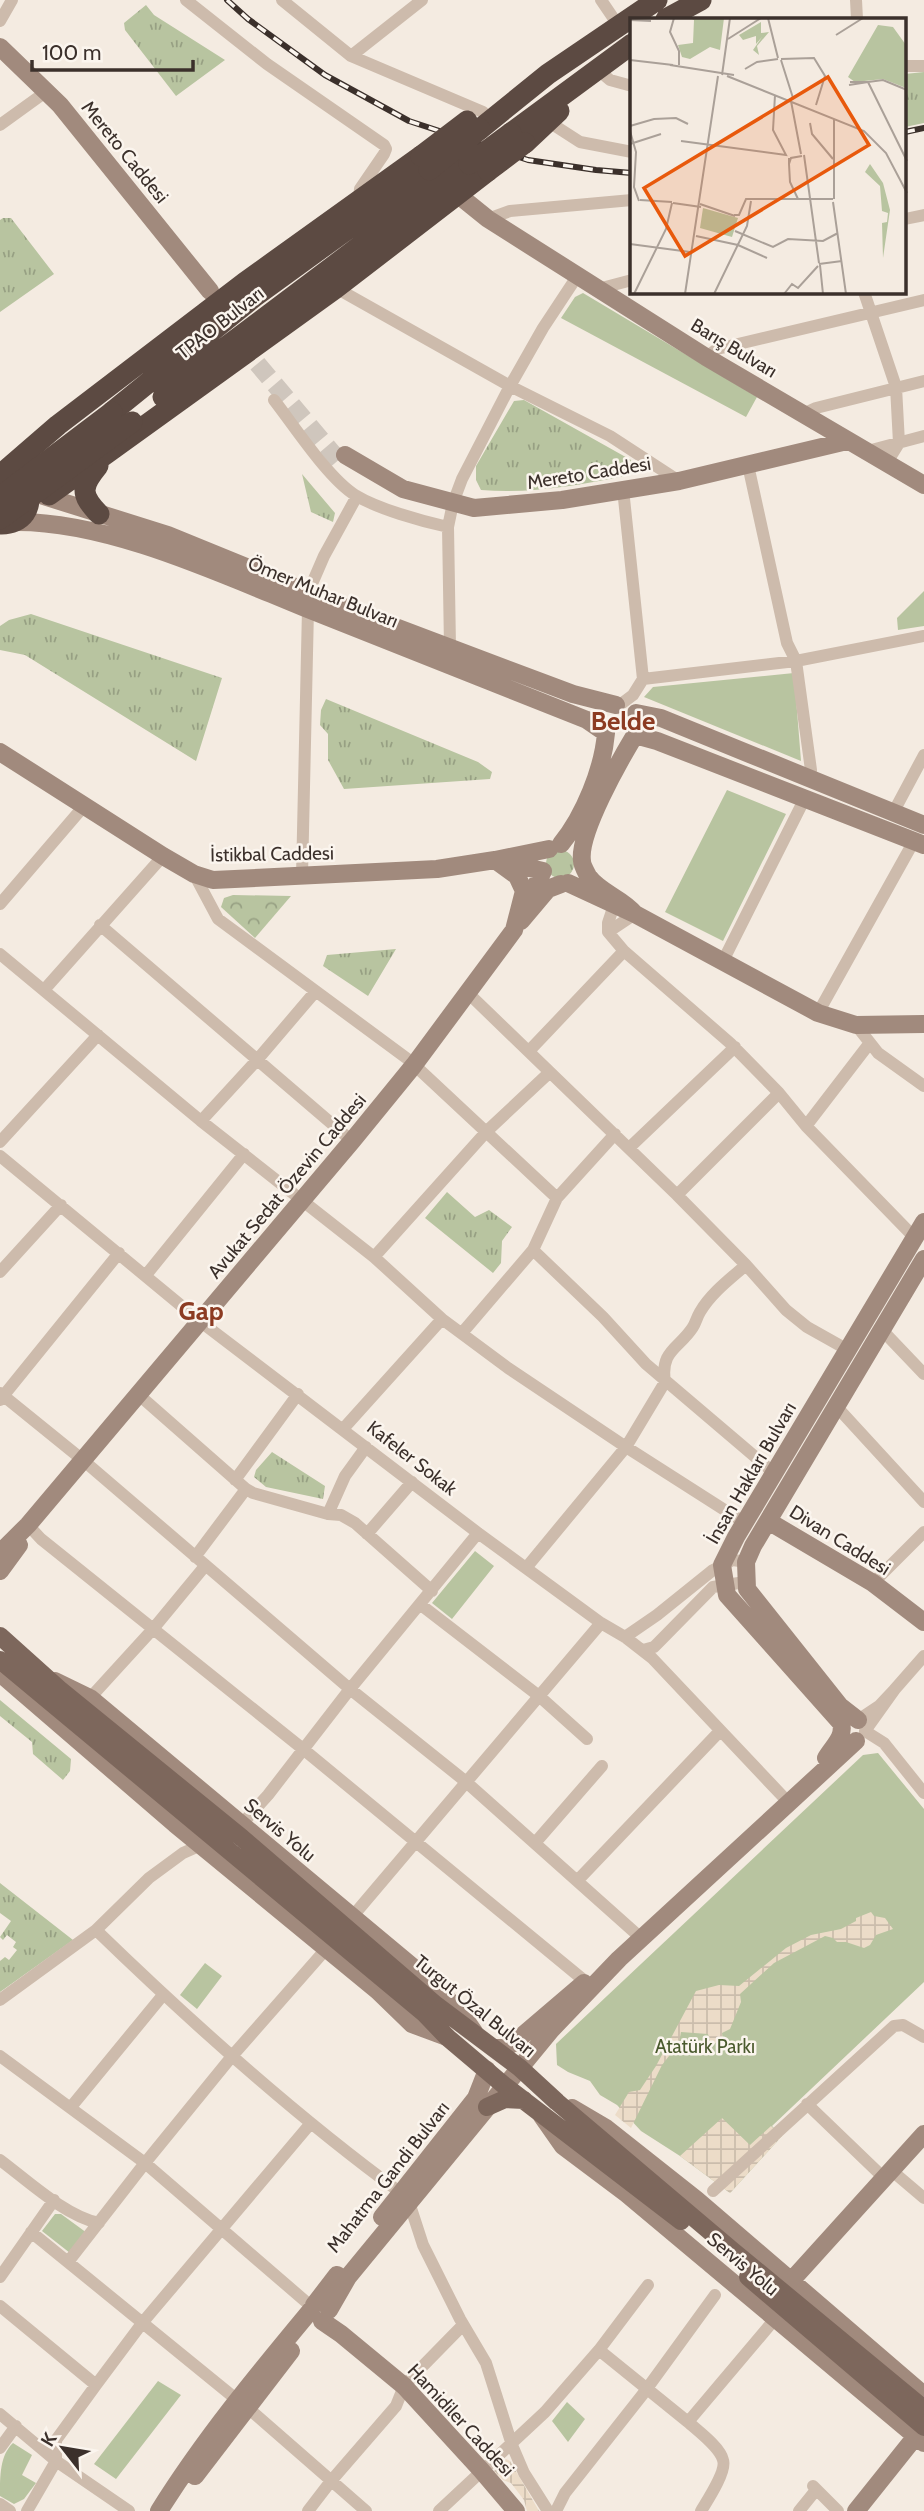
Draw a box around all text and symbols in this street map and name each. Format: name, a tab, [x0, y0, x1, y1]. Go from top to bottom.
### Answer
inset map	[630, 18, 906, 294]
scale bar	[32, 28, 192, 72]
text: 100 m	[42, 40, 101, 65]
street label: Mereto Caddesi	[77, 96, 173, 208]
street label: TPAO Bulvarı	[172, 282, 268, 364]
street label: Barış Bulvarı	[687, 313, 781, 383]
street label: Mereto Caddesi	[525, 452, 653, 494]
street label: Ömer Muhar Bulvarı	[245, 551, 401, 633]
district label: Belde	[591, 705, 655, 737]
street label: İstikbal Caddesi	[210, 841, 334, 867]
street label: Avukat Sedat Özevin Caddesi	[203, 1089, 371, 1283]
district label: Gap	[178, 1295, 224, 1327]
street label: İnsan Hakları Bulvarı	[701, 1398, 801, 1548]
street label: Kafeler Sokak	[363, 1416, 462, 1500]
street label: Divan Caddesi	[785, 1500, 895, 1580]
street label: Servis Yolu	[240, 1793, 320, 1867]
street label: Turgut Özal Bulvarı	[410, 1950, 540, 2062]
park label: Atatürk Parkı	[655, 2035, 755, 2058]
street label: Mahatma Gandi Bulvarı	[322, 2097, 454, 2257]
street label: Servis Yolu	[703, 2227, 783, 2301]
street label: Hamidiler Caddesi	[403, 2359, 519, 2481]
north arrow	[28, 2413, 98, 2483]
text: K	[36, 2428, 62, 2451]

